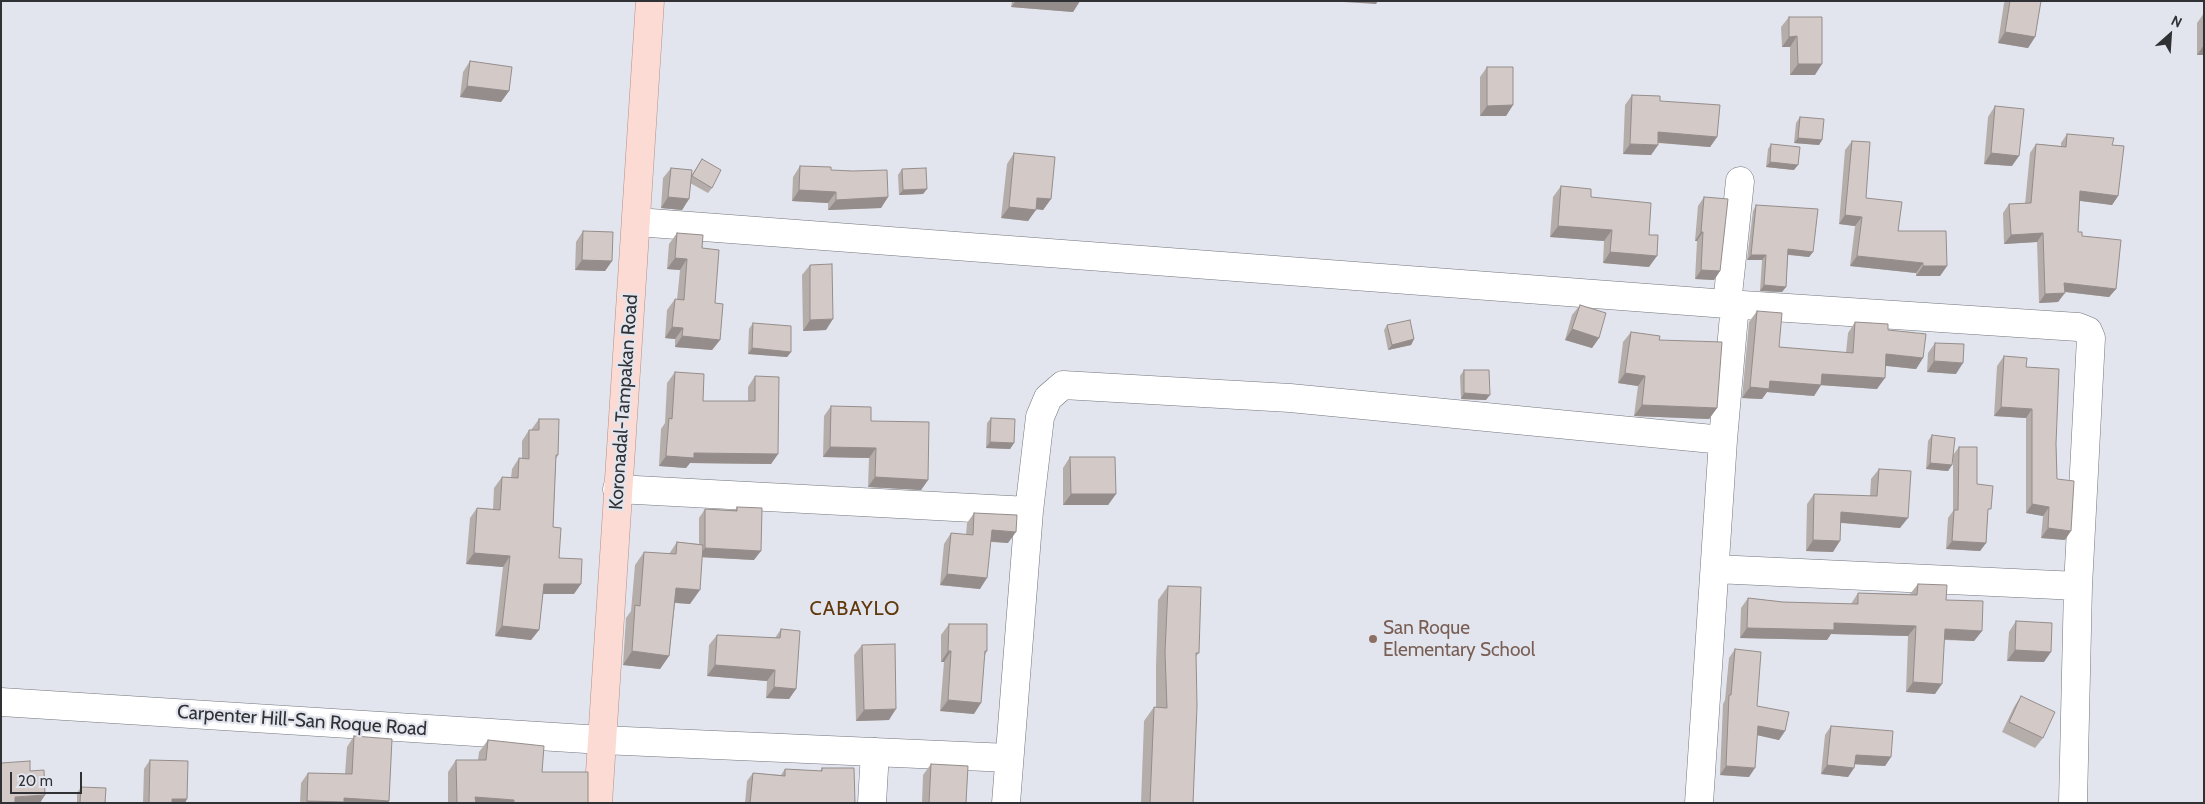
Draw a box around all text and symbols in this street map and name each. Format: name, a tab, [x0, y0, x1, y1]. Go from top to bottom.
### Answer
north arrow	[2145, 10, 2195, 60]
text: N	[2168, 11, 2185, 32]
street label: Koronadal-Tampakan Road	[605, 293, 643, 511]
district label: CABAYLO	[809, 597, 901, 621]
place label: San Roque Elementary School	[1383, 617, 1535, 661]
marker: San Roque Elementary School	[1367, 633, 1379, 645]
street label: Carpenter Hill-San Roque Road	[176, 701, 428, 741]
scale bar	[12, 762, 85, 794]
text: 20 m	[18, 772, 53, 790]

